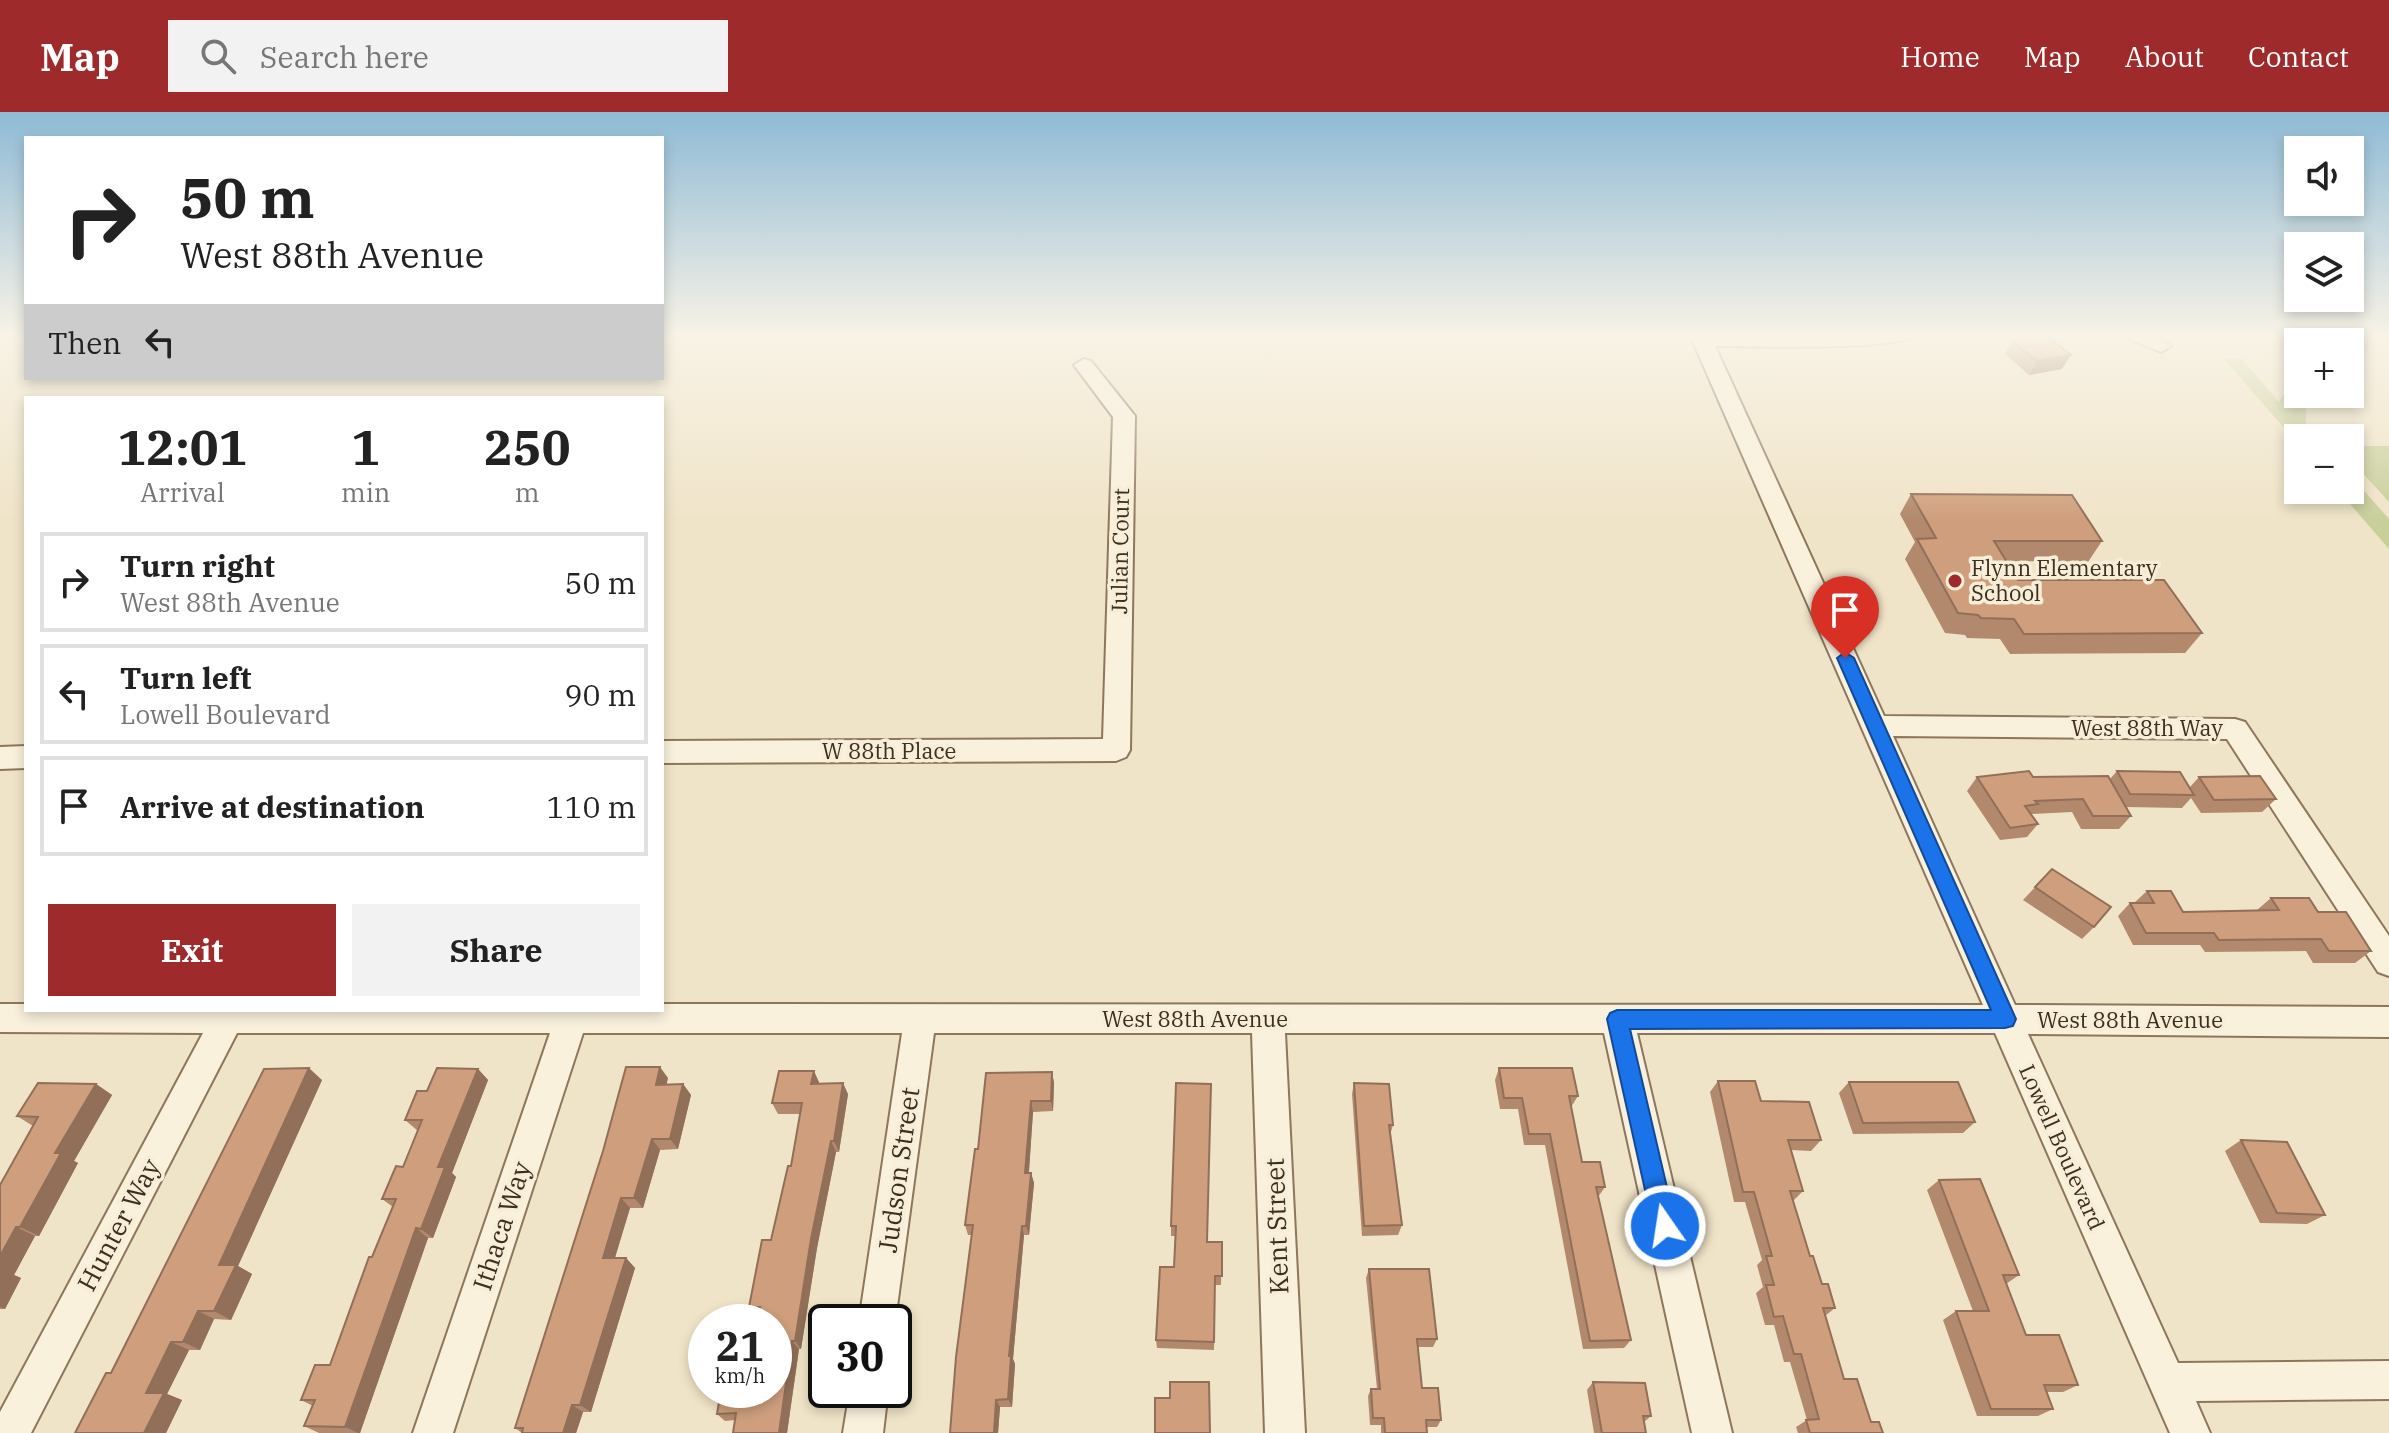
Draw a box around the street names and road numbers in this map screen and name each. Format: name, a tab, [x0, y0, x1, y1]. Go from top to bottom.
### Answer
street label: Julian Court	[1104, 487, 1135, 614]
street label: West 88th Way	[2071, 713, 2223, 742]
street label: W 88th Place	[822, 736, 956, 765]
street label: West 88th Avenue	[1102, 1004, 1288, 1033]
street label: West 88th Avenue	[2037, 1005, 2223, 1034]
street label: Lowell Boulevard	[2013, 1060, 2112, 1234]
street label: Judson Street	[870, 1085, 926, 1255]
street label: Hunter Way	[69, 1152, 167, 1297]
street label: Ithaca Way	[464, 1157, 538, 1294]
street label: Kent Street	[1257, 1157, 1295, 1295]

